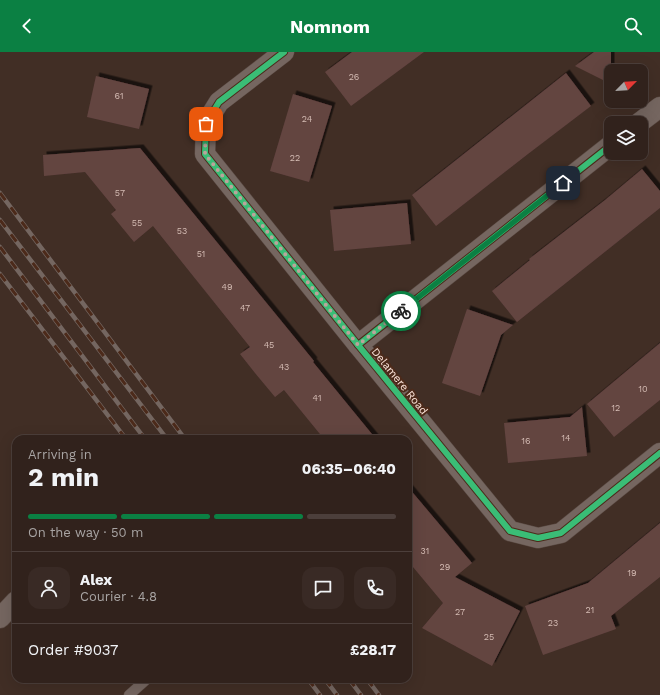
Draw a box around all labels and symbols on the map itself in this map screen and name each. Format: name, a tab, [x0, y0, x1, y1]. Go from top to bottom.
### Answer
north arrow	[604, 64, 648, 108]
house number: 26	[349, 72, 359, 82]
house number: 61	[115, 91, 123, 101]
pin	[189, 107, 223, 141]
house number: 24	[302, 114, 313, 124]
house number: 22	[290, 153, 300, 163]
pin	[546, 166, 580, 200]
house number: 57	[115, 188, 125, 198]
house number: 55	[132, 218, 142, 228]
house number: 53	[177, 226, 187, 236]
house number: 51	[197, 249, 205, 259]
house number: 49	[221, 282, 233, 292]
courier	[381, 291, 421, 331]
house number: 47	[240, 303, 250, 313]
house number: 45	[264, 340, 274, 350]
street label: Delamere Road	[369, 345, 430, 417]
house number: 43	[279, 362, 289, 372]
house number: 10	[638, 384, 648, 394]
house number: 41	[313, 393, 321, 403]
house number: 12	[612, 403, 620, 413]
house number: 14	[561, 433, 571, 443]
house number: 16	[522, 436, 530, 446]
house number: 31	[421, 546, 429, 556]
house number: 29	[440, 562, 450, 572]
house number: 19	[627, 568, 637, 578]
house number: 21	[586, 605, 594, 615]
house number: 27	[455, 607, 465, 617]
house number: 23	[548, 618, 558, 628]
house number: 25	[484, 632, 494, 642]

